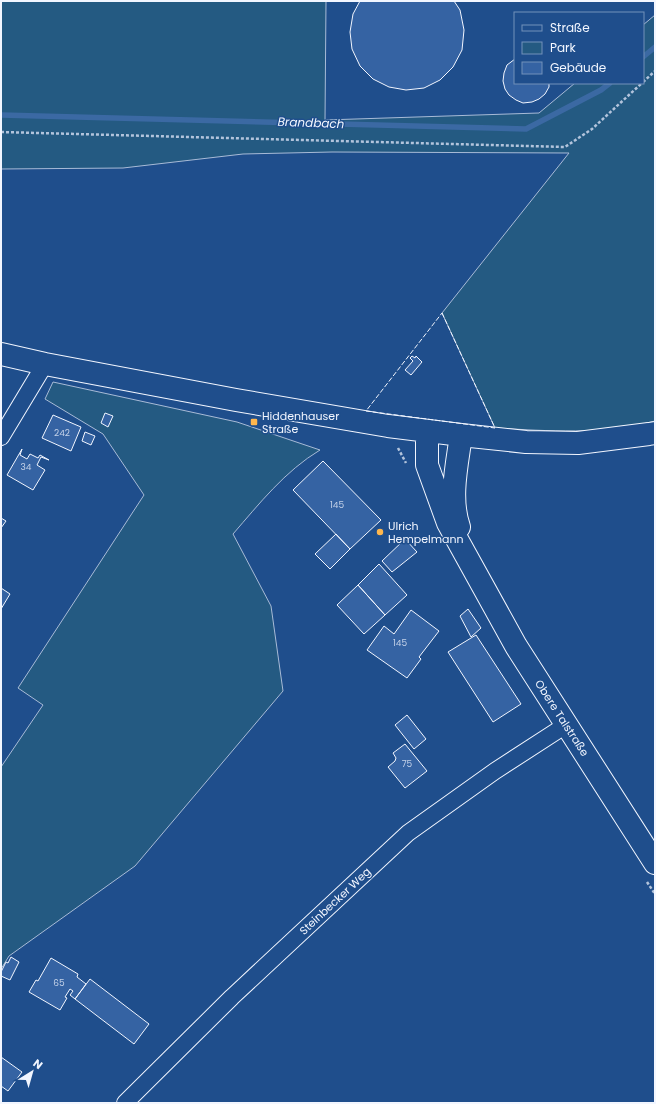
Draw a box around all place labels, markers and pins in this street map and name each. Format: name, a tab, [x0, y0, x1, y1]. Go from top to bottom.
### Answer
place label: Hiddenhauser Straße	[262, 408, 339, 437]
marker: Hiddenhauser Straße	[249, 417, 259, 427]
place label: Ulrich Hempelmann	[388, 518, 464, 547]
marker: Ulrich Hempelmann	[375, 527, 385, 537]

